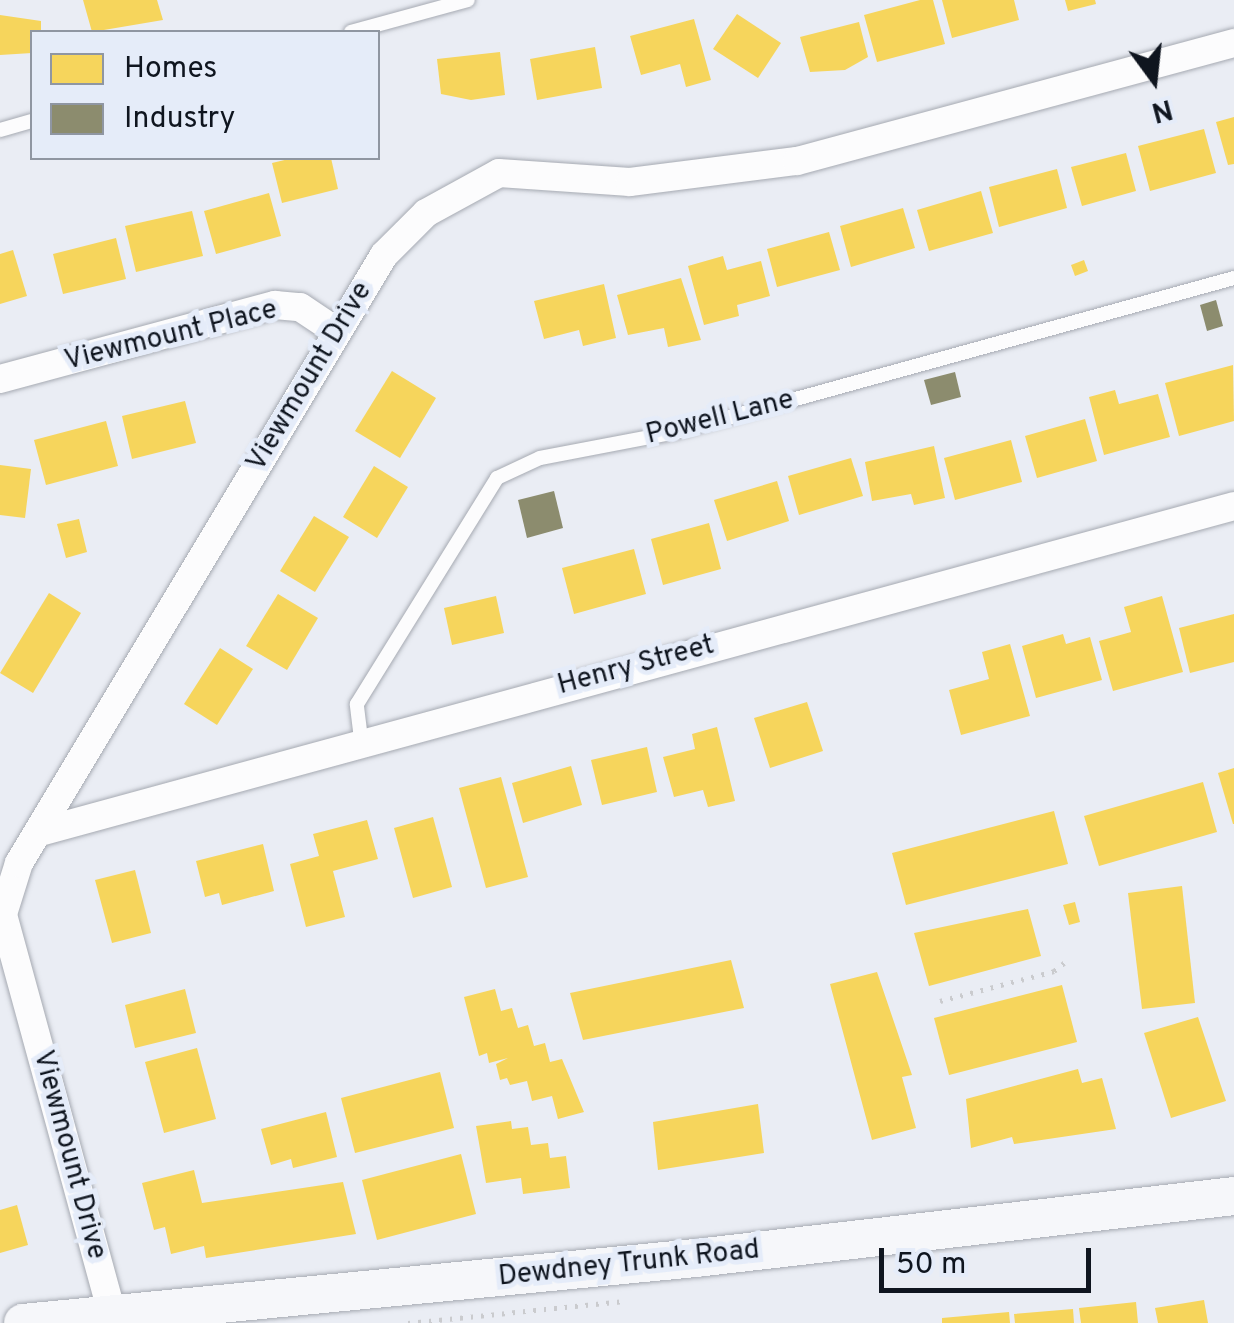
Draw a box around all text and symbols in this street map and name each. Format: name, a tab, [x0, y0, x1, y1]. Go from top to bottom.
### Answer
legend	[30, 30, 380, 160]
north arrow	[1104, 30, 1204, 130]
text: Homes	[124, 51, 217, 88]
text: N	[1147, 89, 1176, 129]
text: Industry	[124, 101, 235, 138]
street label: Viewmount Drive	[240, 276, 380, 478]
street label: Viewmount Place	[61, 293, 281, 379]
street label: Powell Lane	[643, 383, 797, 453]
street label: Henry Street	[554, 629, 718, 703]
street label: Viewmount Drive	[25, 1047, 113, 1263]
scale bar	[884, 1228, 1096, 1290]
street label: Dewdney Trunk Road	[496, 1234, 762, 1294]
text: 50 m	[896, 1247, 966, 1284]

